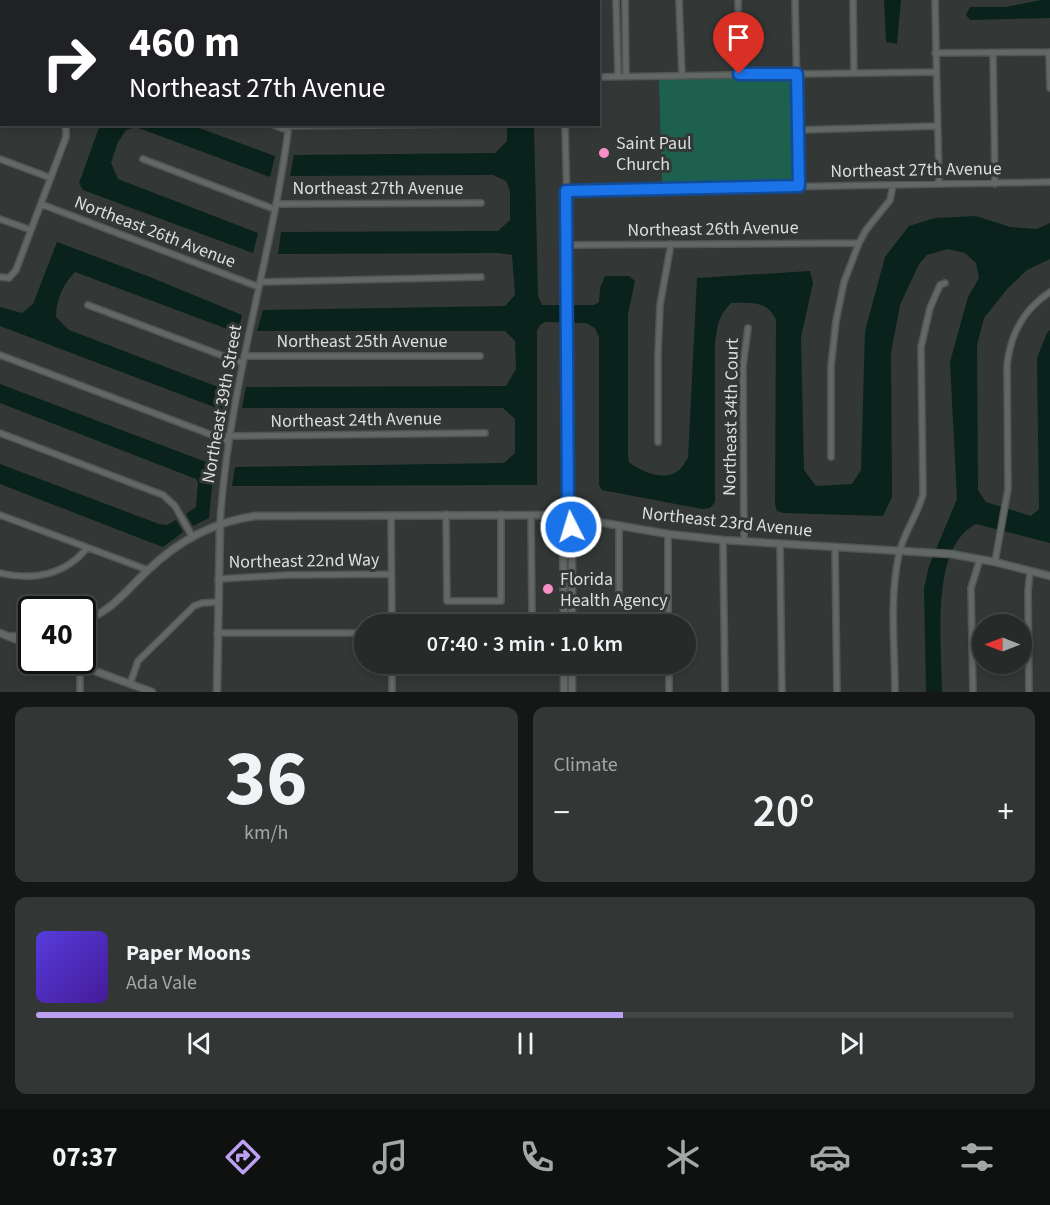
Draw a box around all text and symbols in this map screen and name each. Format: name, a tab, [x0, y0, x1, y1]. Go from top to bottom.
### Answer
pin	[713, 12, 764, 74]
text: 460 m	[129, 13, 240, 73]
icon: arrive	[722, 21, 755, 54]
icon: right	[30, 24, 108, 102]
text: Northeast 27th Avenue	[129, 69, 385, 108]
place label: Saint Paul Church	[616, 131, 692, 177]
marker: Saint Paul Church	[597, 146, 611, 160]
street label: Northeast 27th Avenue	[830, 156, 1002, 184]
street label: Northeast 27th Avenue	[293, 176, 464, 201]
street label: Northeast 26th Avenue	[71, 190, 239, 274]
street label: Northeast 26th Avenue	[627, 215, 799, 243]
street label: Northeast 39th Street	[196, 323, 248, 485]
street label: Northeast 25th Avenue	[277, 329, 448, 354]
street label: Northeast 34th Court	[717, 338, 745, 496]
street label: Northeast 24th Avenue	[270, 406, 442, 434]
position arrow	[539, 495, 603, 559]
street label: Northeast 23rd Avenue	[641, 501, 813, 543]
street label: Northeast 22nd Way	[228, 547, 380, 575]
place label: Florida Health Agency	[560, 567, 668, 613]
marker: Florida Health Agency	[541, 582, 555, 596]
speed limit sign: 40	[18, 596, 96, 674]
north arrow	[972, 614, 1032, 674]
map controls	[972, 614, 1032, 674]
text: 07:40 · 3 min · 1.0 km	[427, 628, 623, 660]
text: 36	[225, 724, 307, 835]
text: Climate	[554, 751, 618, 779]
text: 20°	[753, 780, 815, 844]
text: −	[554, 789, 570, 836]
text: +	[998, 789, 1014, 836]
text: km/h	[244, 819, 288, 847]
text: Paper Moons	[126, 937, 251, 969]
text: Ada Vale	[126, 969, 197, 997]
icon: previous	[183, 1027, 216, 1060]
icon: pause	[509, 1027, 542, 1060]
icon: next	[835, 1027, 868, 1060]
icon: directions	[222, 1136, 264, 1178]
icon: music	[369, 1136, 411, 1178]
icon: phone	[516, 1136, 558, 1178]
icon: climate	[662, 1136, 704, 1178]
icon: car	[809, 1136, 851, 1178]
icon: filters	[956, 1136, 998, 1178]
text: 07:37	[52, 1138, 117, 1177]

